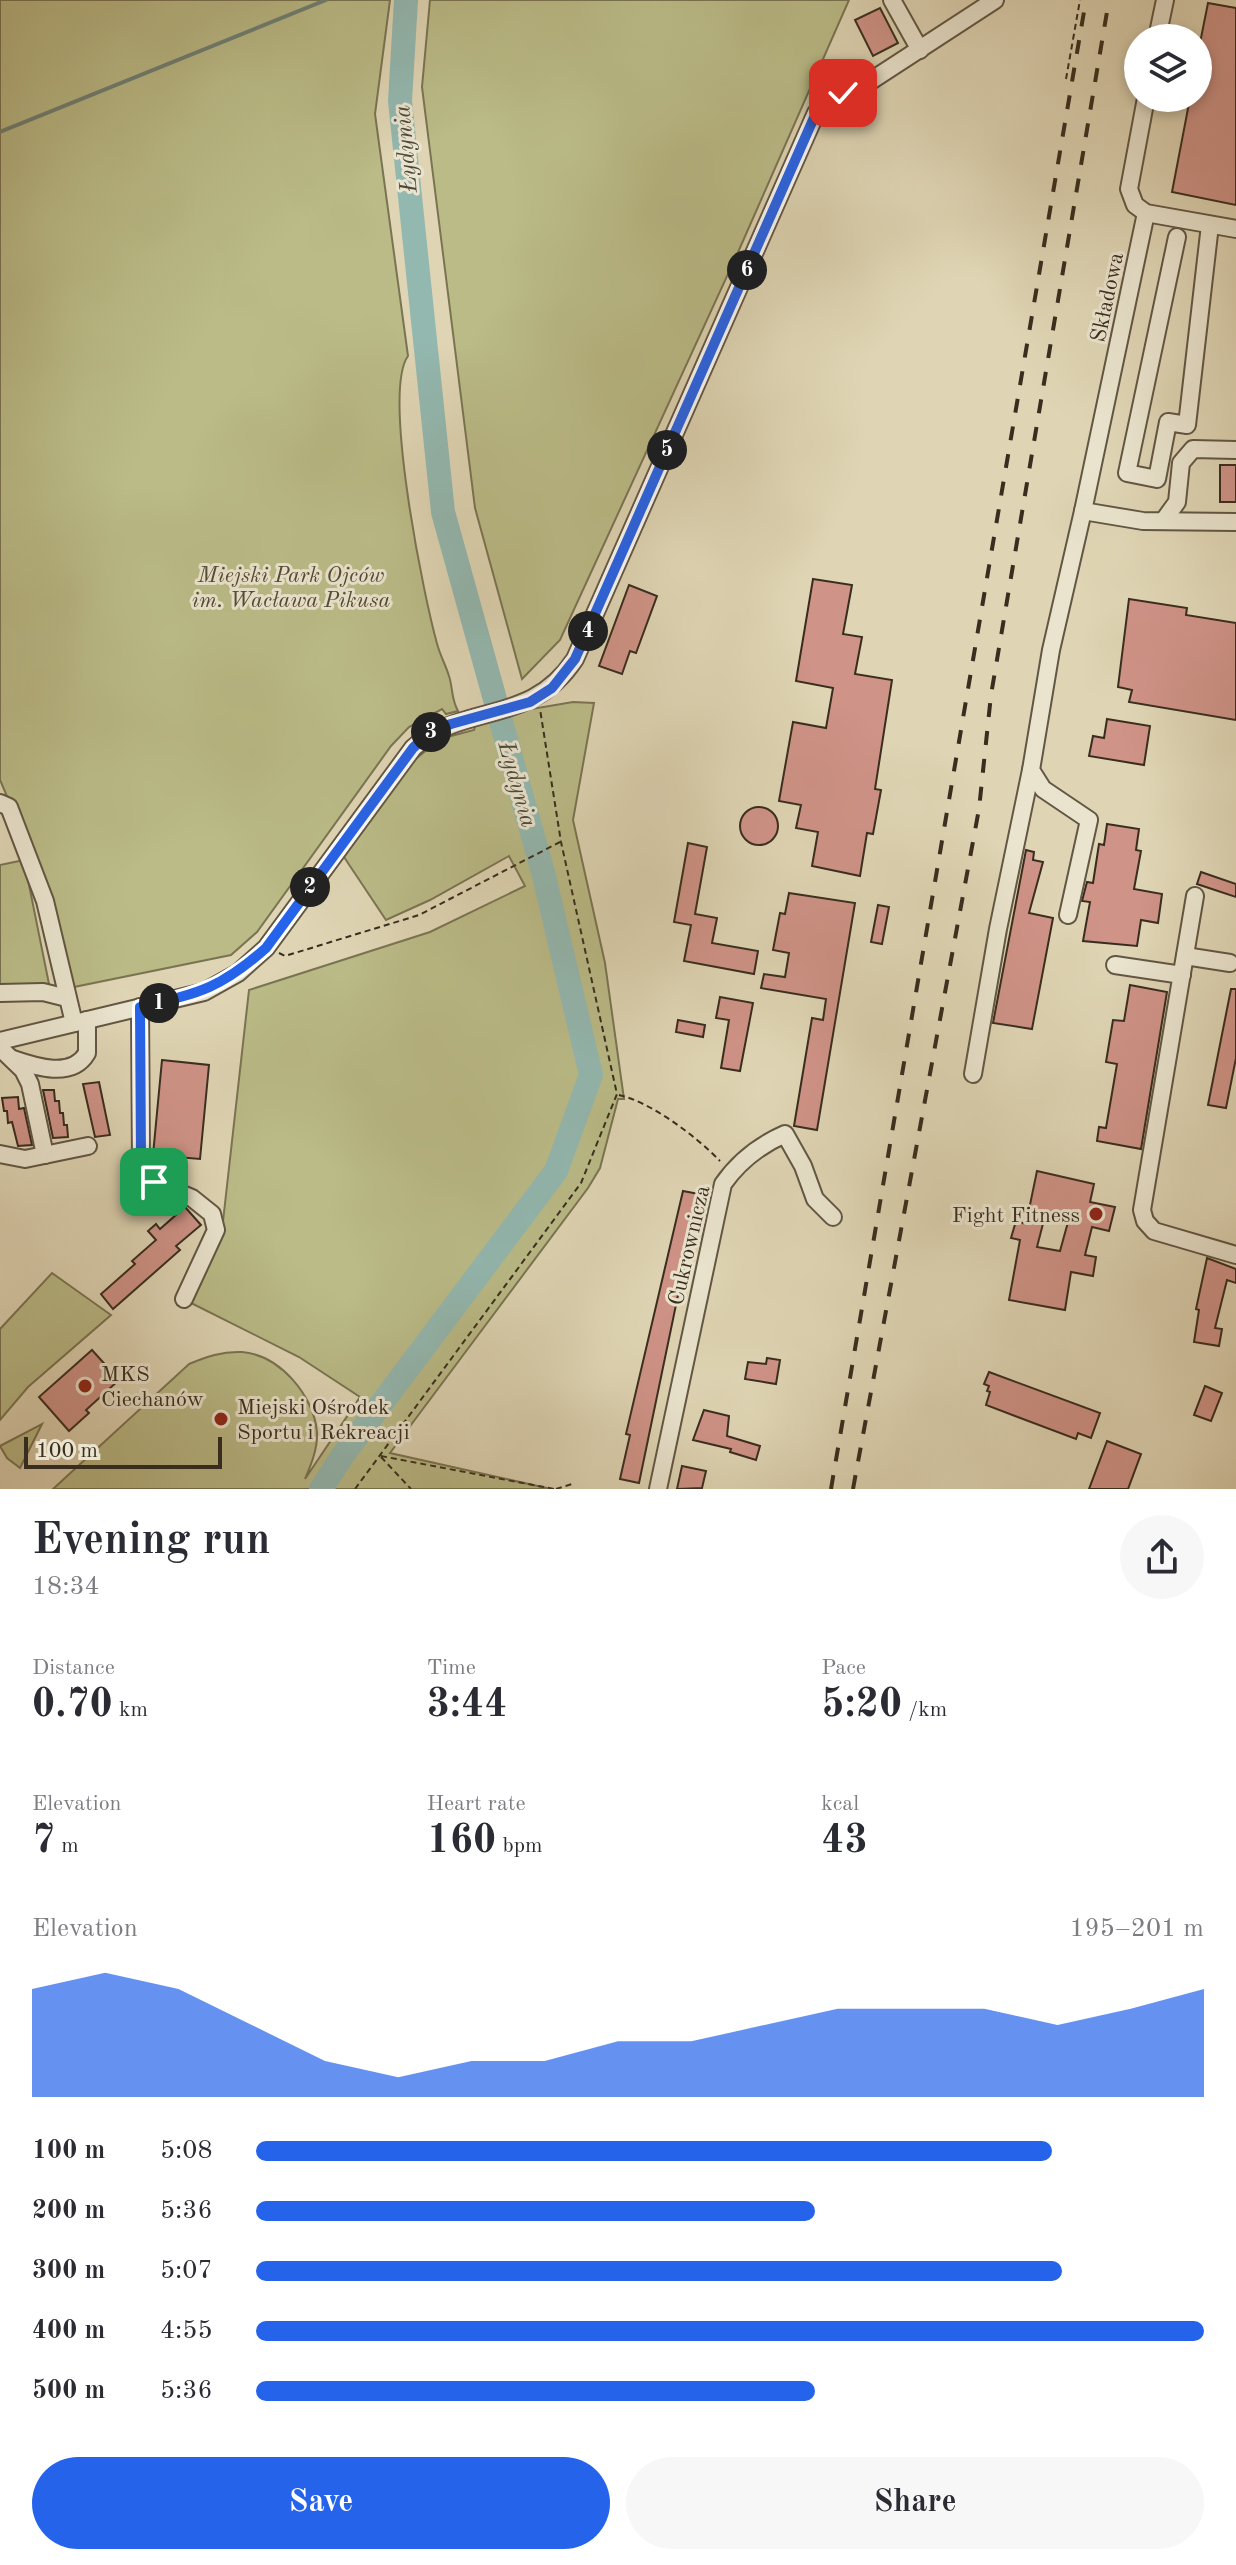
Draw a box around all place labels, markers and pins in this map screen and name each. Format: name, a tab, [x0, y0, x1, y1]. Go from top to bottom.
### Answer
pin	[809, 59, 877, 127]
pin: 6	[727, 250, 767, 290]
pin: 5	[647, 430, 687, 470]
pin: 4	[568, 611, 608, 651]
pin: 3	[411, 712, 451, 752]
pin: 2	[290, 867, 330, 907]
pin: 1	[139, 983, 179, 1023]
pin	[120, 1148, 188, 1216]
place label: Fight Fitness	[952, 1205, 1080, 1227]
marker: Fight Fitness	[1087, 1205, 1105, 1223]
place label: MKS Ciechanów	[101, 1364, 204, 1411]
marker: MKS Ciechanów	[76, 1377, 94, 1395]
place label: Miejski Ośrodek Sportu i Rekreacji	[237, 1397, 410, 1444]
marker: Miejski Ośrodek Sportu i Rekreacji	[212, 1410, 230, 1428]

